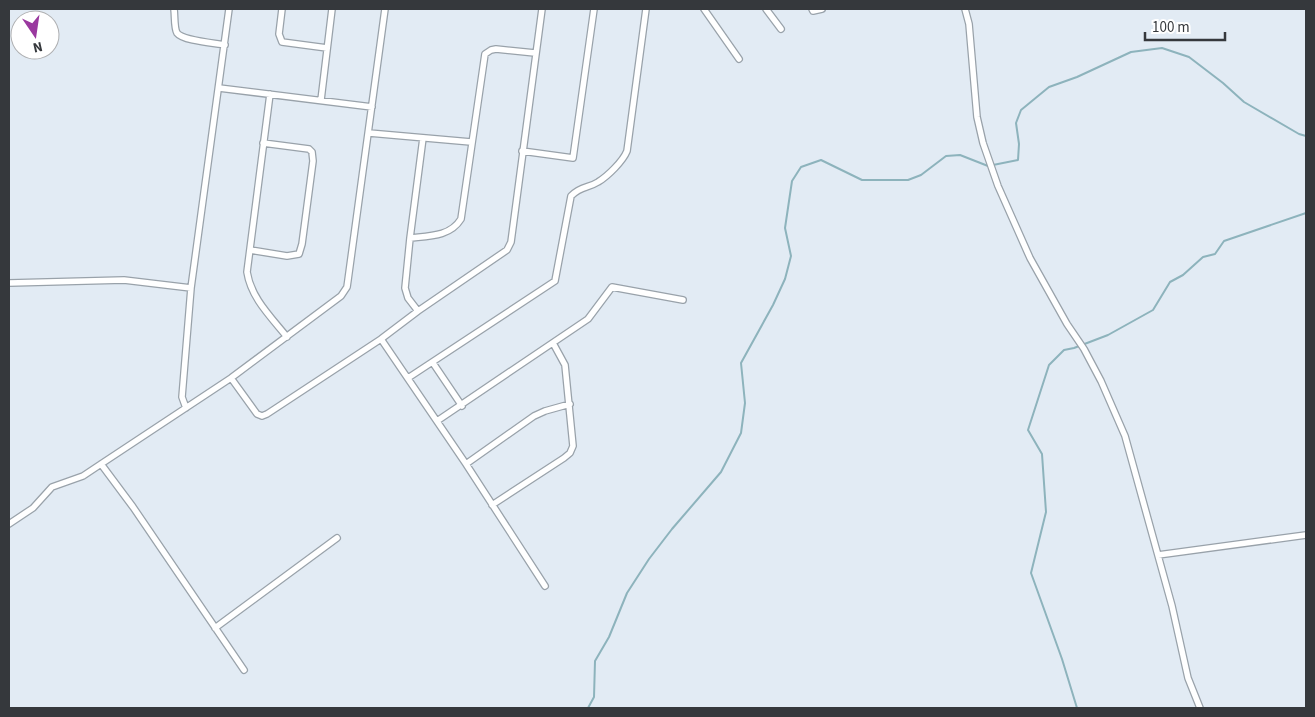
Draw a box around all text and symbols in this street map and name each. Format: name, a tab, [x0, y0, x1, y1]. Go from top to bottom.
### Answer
north arrow	[10, 10, 60, 60]
scale bar	[1145, 10, 1225, 42]
text: 100 m	[1152, 17, 1190, 38]
text: N	[31, 36, 44, 57]

